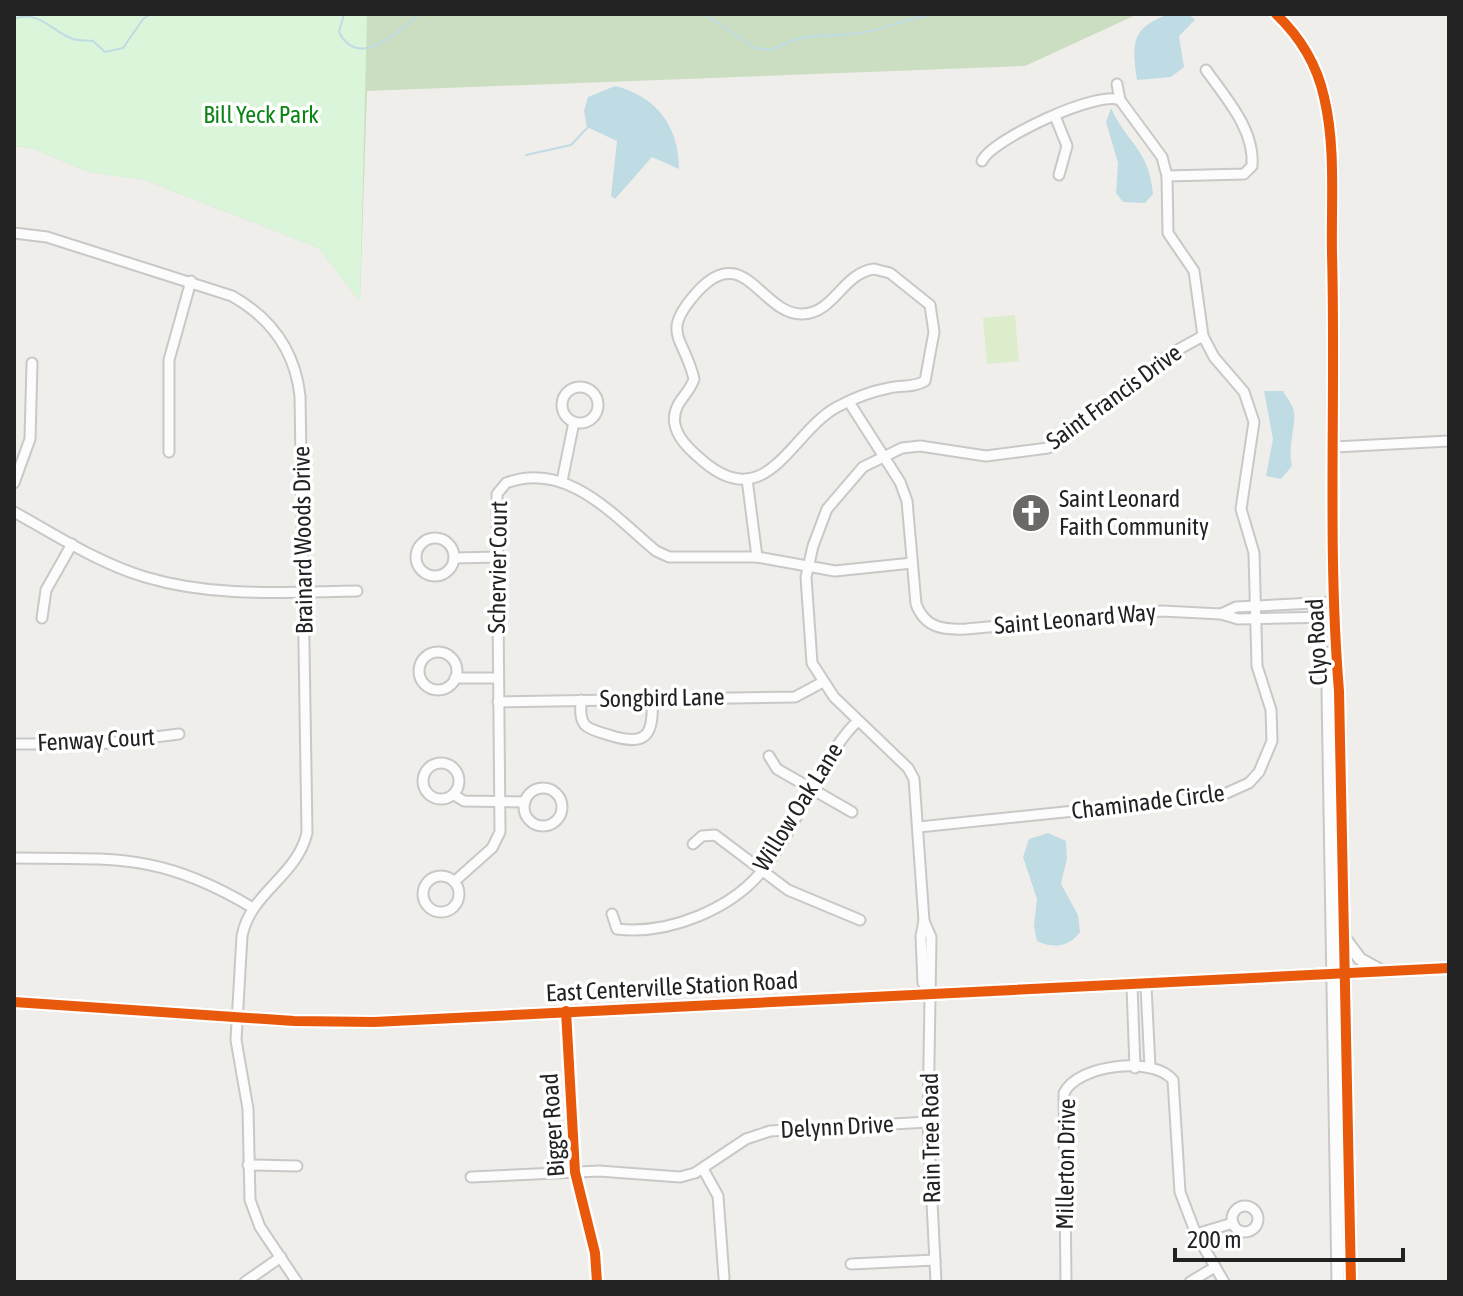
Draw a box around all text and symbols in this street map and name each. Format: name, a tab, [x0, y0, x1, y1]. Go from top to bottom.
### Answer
park label: Bill Yeck Park	[203, 101, 319, 128]
street label: Saint Francis Drive	[1041, 339, 1186, 455]
street label: Brainard Woods Drive	[287, 446, 318, 634]
place label: Saint Leonard Faith Community	[1059, 485, 1209, 540]
church icon: Saint Leonard Faith Community	[1010, 492, 1052, 534]
street label: Schervier Court	[483, 500, 512, 634]
street label: Saint Leonard Way	[993, 598, 1157, 639]
street label: Clyo Road	[1301, 598, 1332, 686]
street label: Songbird Lane	[599, 683, 725, 712]
street label: Fenway Court	[37, 723, 155, 756]
street label: Willow Oak Lane	[747, 738, 848, 876]
street label: Chaminade Circle	[1070, 779, 1226, 824]
street label: East Centerville Station Road	[545, 966, 799, 1007]
street label: Bigger Road	[535, 1072, 570, 1178]
street label: Rain Tree Road	[916, 1073, 945, 1204]
street label: Millerton Drive	[1051, 1098, 1080, 1230]
street label: Delynn Drive	[780, 1110, 894, 1143]
scale bar	[1175, 1212, 1403, 1262]
text: 200 m	[1187, 1226, 1241, 1253]

